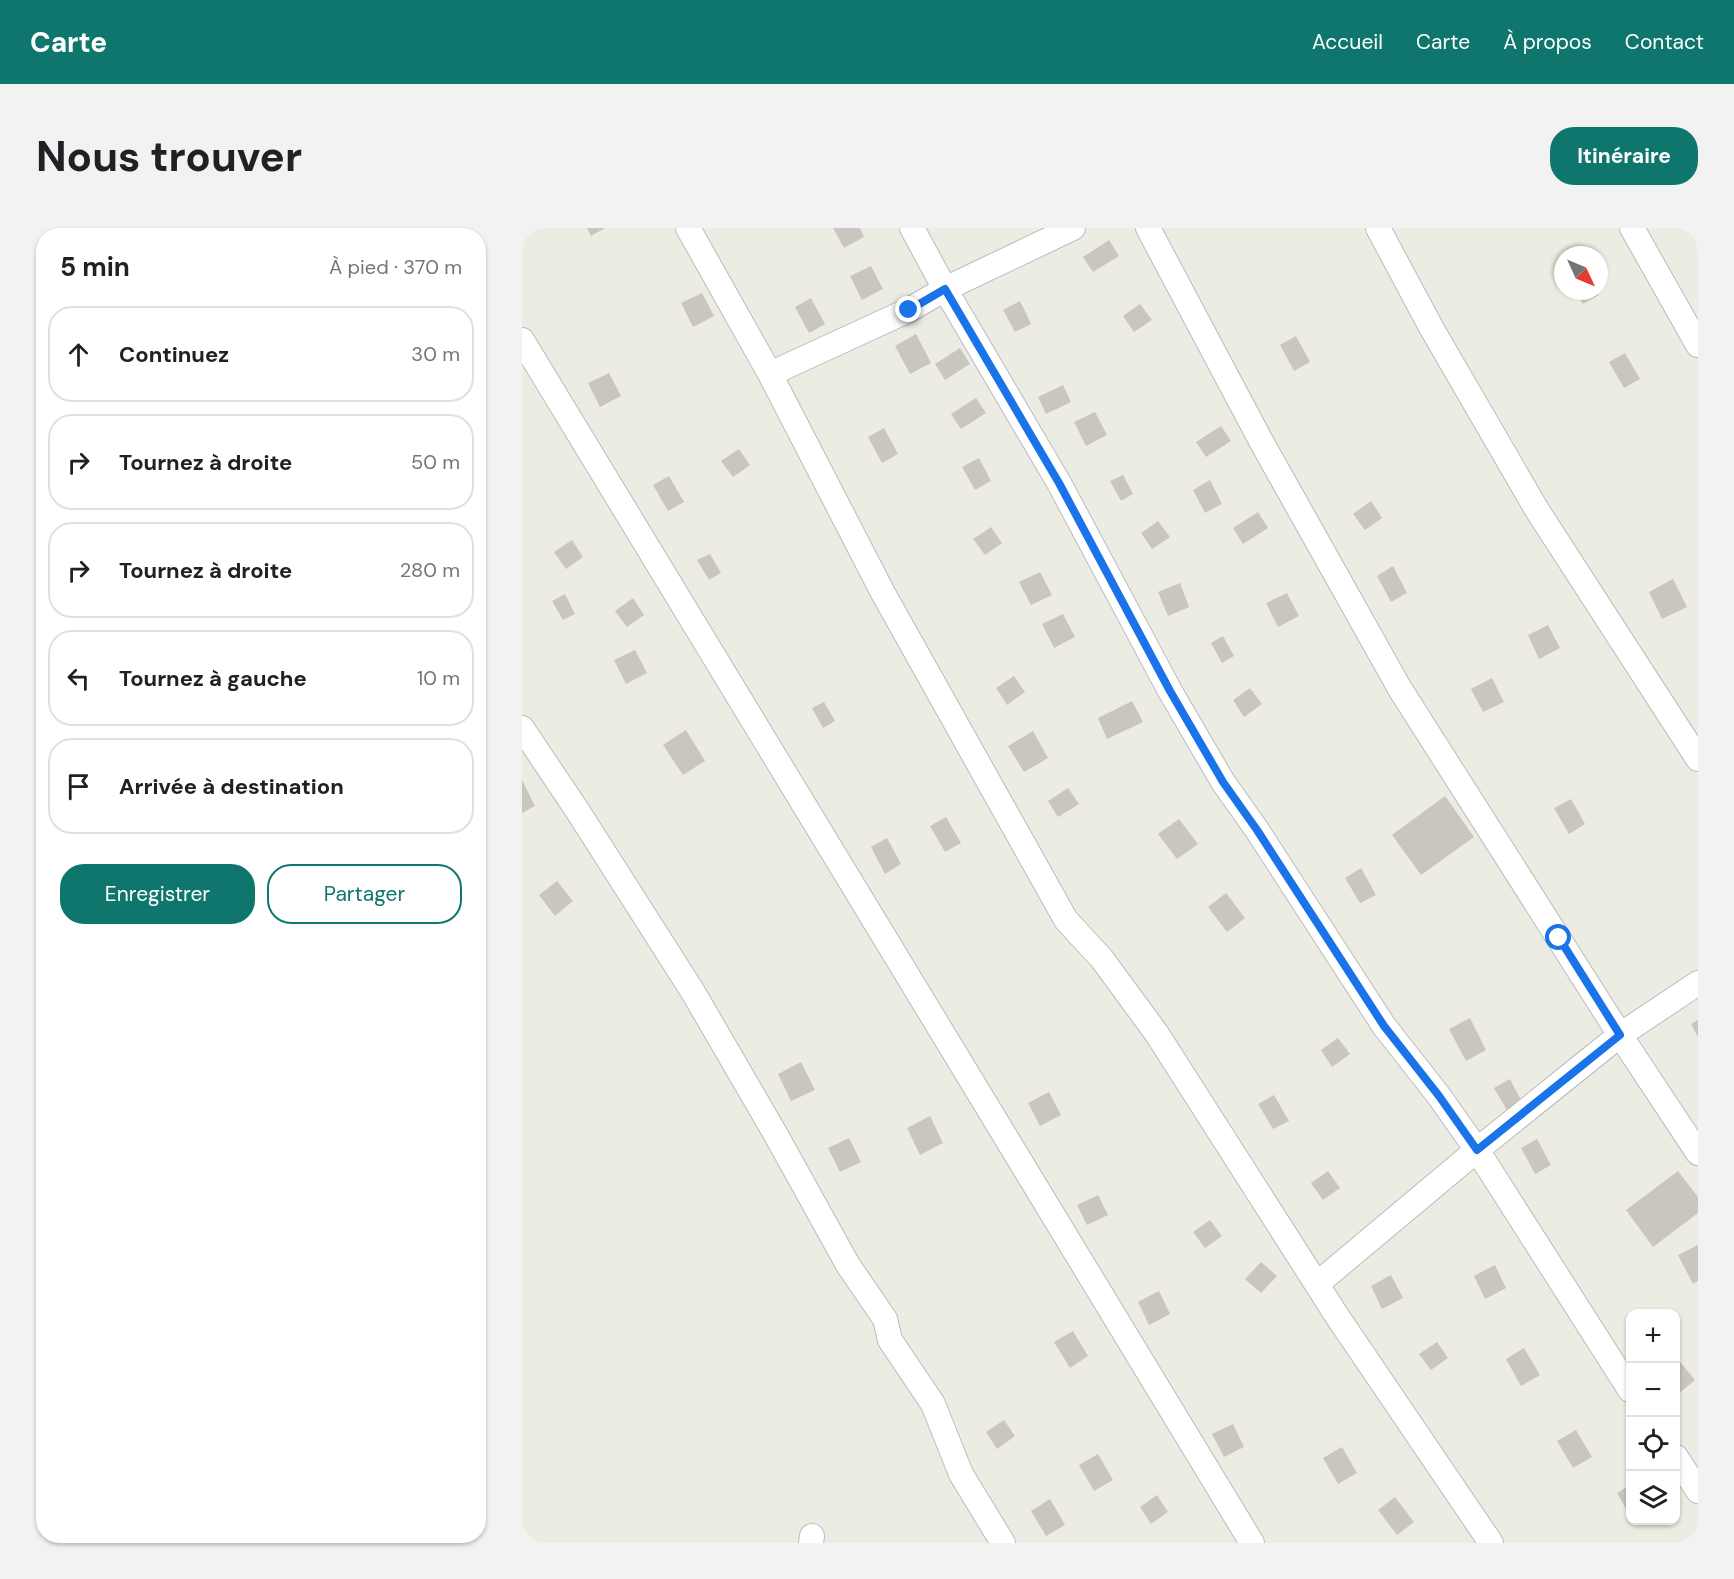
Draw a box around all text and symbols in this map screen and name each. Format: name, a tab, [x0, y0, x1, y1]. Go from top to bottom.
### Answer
text: Carte	[30, 24, 107, 61]
text: Accueil	[1312, 28, 1383, 56]
text: Carte	[1416, 28, 1470, 56]
text: À propos	[1503, 28, 1592, 56]
text: Contact	[1625, 28, 1704, 56]
button: Itinéraire	[1550, 127, 1698, 185]
text: Nous trouver	[36, 129, 302, 184]
north arrow	[1554, 246, 1608, 300]
text: 5 min	[60, 250, 130, 284]
text: À pied · 370 m	[329, 254, 462, 280]
route end	[895, 296, 921, 322]
icon: ahead	[62, 338, 95, 371]
text: Continuez	[119, 340, 229, 369]
text: 30 m	[411, 341, 460, 367]
icon: right	[62, 446, 95, 479]
text: Tournez à droite	[119, 448, 292, 477]
text: 50 m	[411, 449, 460, 475]
icon: right	[62, 554, 95, 587]
text: Tournez à droite	[119, 556, 292, 585]
text: 280 m	[400, 557, 460, 583]
icon: left	[62, 662, 95, 695]
text: Tournez à gauche	[119, 664, 307, 693]
text: 10 m	[417, 665, 460, 691]
icon: arrive	[62, 770, 95, 803]
text: Arrivée à destination	[119, 772, 344, 801]
button: Enregistrer	[60, 864, 255, 924]
button: Partager	[267, 864, 462, 924]
route start	[1545, 924, 1571, 950]
map controls	[1626, 1309, 1680, 1525]
button: +	[1626, 1309, 1680, 1363]
button: −	[1626, 1363, 1680, 1417]
button: locate	[1626, 1417, 1680, 1471]
button: layers	[1626, 1471, 1680, 1525]

